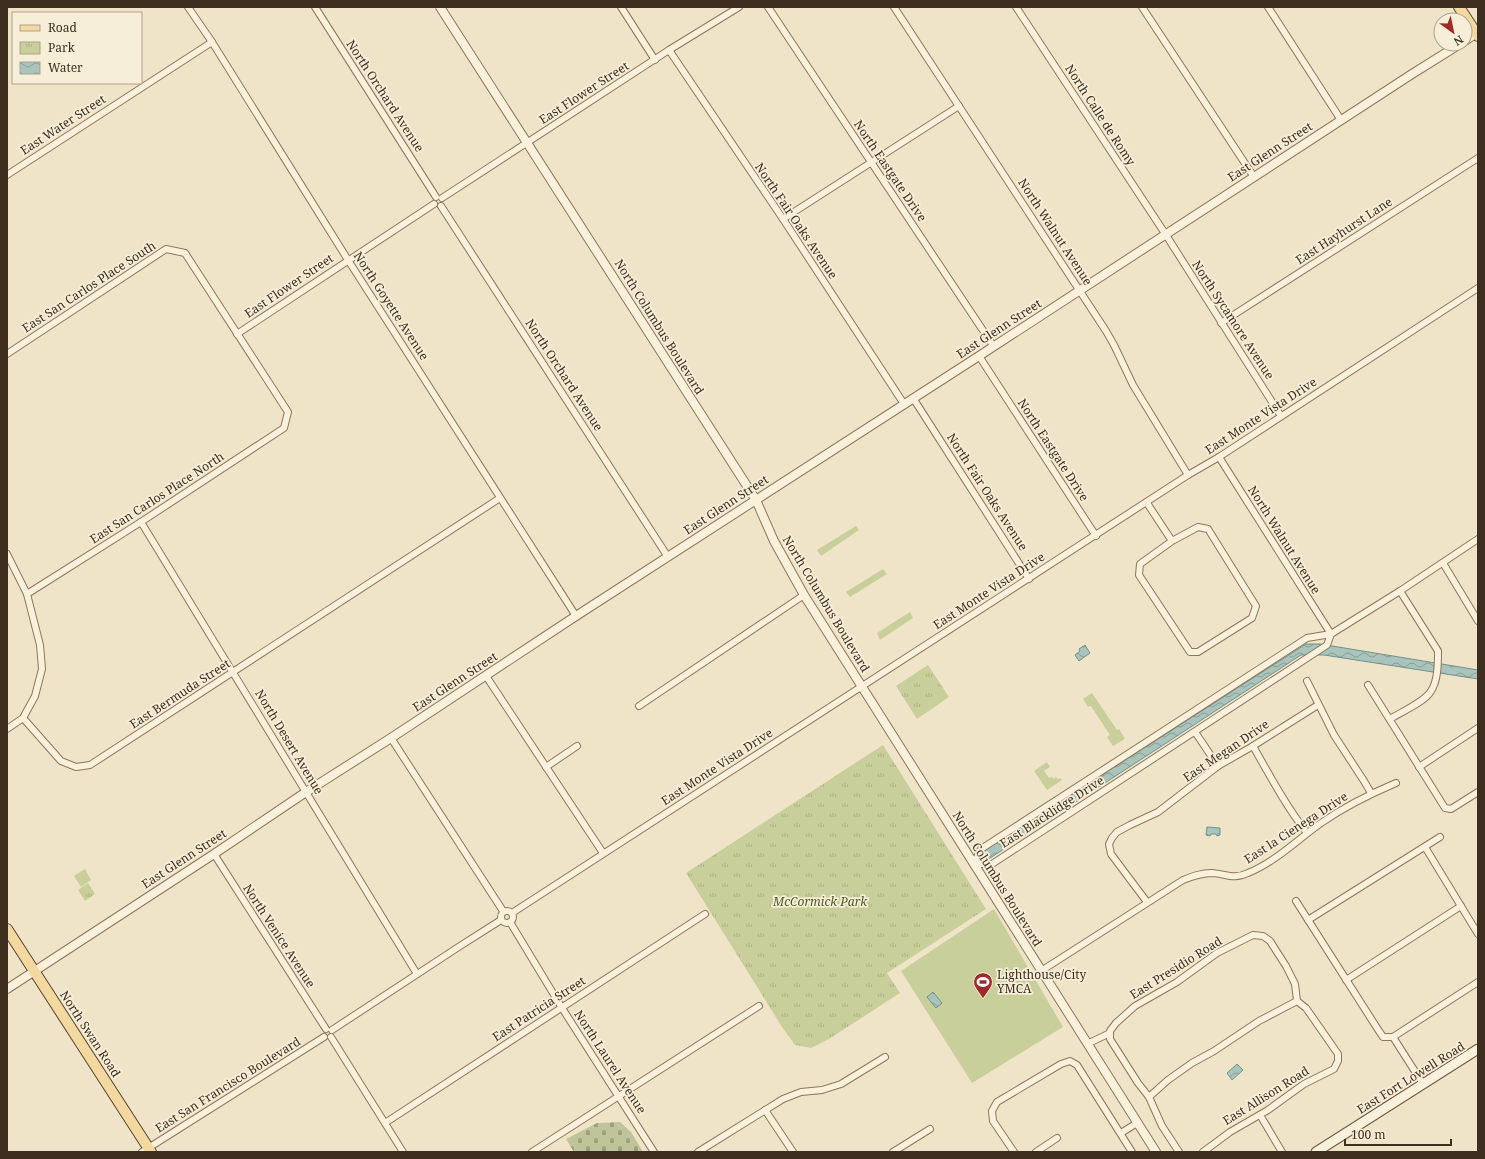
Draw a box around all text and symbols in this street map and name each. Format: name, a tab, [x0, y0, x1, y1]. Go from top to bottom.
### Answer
legend	[12, 12, 142, 84]
north arrow	[1433, 12, 1473, 52]
text: Road	[48, 19, 78, 36]
text: N	[1451, 32, 1466, 50]
street label: North Orchard Avenue	[343, 36, 428, 155]
text: Park	[48, 39, 76, 56]
street label: East Flower Street	[536, 57, 632, 128]
text: Water	[48, 59, 83, 76]
street label: North Calle de Romy	[1061, 61, 1140, 169]
street label: East Water Street	[17, 91, 109, 158]
street label: North Eastgate Drive	[850, 117, 931, 225]
street label: East Glenn Street	[1224, 118, 1315, 185]
street label: North Fair Oaks Avenue	[751, 159, 842, 282]
street label: North Walnut Avenue	[1014, 175, 1096, 289]
street label: East Hayhurst Lane	[1292, 193, 1395, 268]
street label: East San Carlos Place South	[19, 237, 159, 336]
street label: North Goyette Avenue	[350, 248, 433, 363]
street label: East Flower Street	[241, 250, 336, 322]
street label: North Columbus Boulevard	[611, 256, 708, 398]
street label: North Sycamore Avenue	[1188, 257, 1278, 383]
street label: East Glenn Street	[953, 295, 1044, 362]
street label: North Orchard Avenue	[522, 315, 607, 434]
street label: East Monte Vista Drive	[1202, 373, 1320, 458]
street label: North Eastgate Drive	[1014, 395, 1093, 504]
street label: North Fair Oaks Avenue	[943, 430, 1032, 554]
street label: East San Carlos Place North	[86, 448, 227, 547]
street label: East Glenn Street	[680, 471, 771, 538]
street label: North Walnut Avenue	[1244, 482, 1325, 597]
street label: North Columbus Boulevard	[779, 532, 874, 676]
street label: East Monte Vista Drive	[930, 548, 1048, 633]
street label: East Glenn Street	[409, 648, 500, 715]
street label: East Bermuda Street	[126, 655, 233, 732]
street label: North Desert Avenue	[251, 686, 328, 797]
street label: East Megan Drive	[1179, 715, 1272, 786]
street label: East Monte Vista Drive	[658, 724, 776, 809]
street label: East Blacklidge Drive	[996, 772, 1107, 852]
street label: East la Cienega Drive	[1241, 788, 1351, 867]
street label: North Columbus Boulevard	[949, 808, 1046, 950]
street label: East Glenn Street	[138, 825, 229, 892]
street label: North Venice Avenue	[239, 881, 319, 991]
park label: McCormick Park	[772, 893, 868, 910]
street label: East Presidio Road	[1126, 932, 1226, 1003]
place label: Lighthouse/City YMCA	[996, 966, 1087, 997]
sports icon: Lighthouse/City YMCA	[972, 971, 994, 999]
street label: East Patricia Street	[489, 972, 589, 1045]
street label: North Swan Road	[56, 987, 125, 1081]
street label: North Laurel Avenue	[571, 1007, 650, 1117]
street label: East San Francisco Boulevard	[152, 1032, 304, 1136]
street label: East Fort Lowell Road	[1354, 1037, 1468, 1118]
street label: East Allison Road	[1219, 1062, 1313, 1129]
scale bar	[1345, 1121, 1451, 1147]
text: 100 m	[1351, 1126, 1386, 1143]

